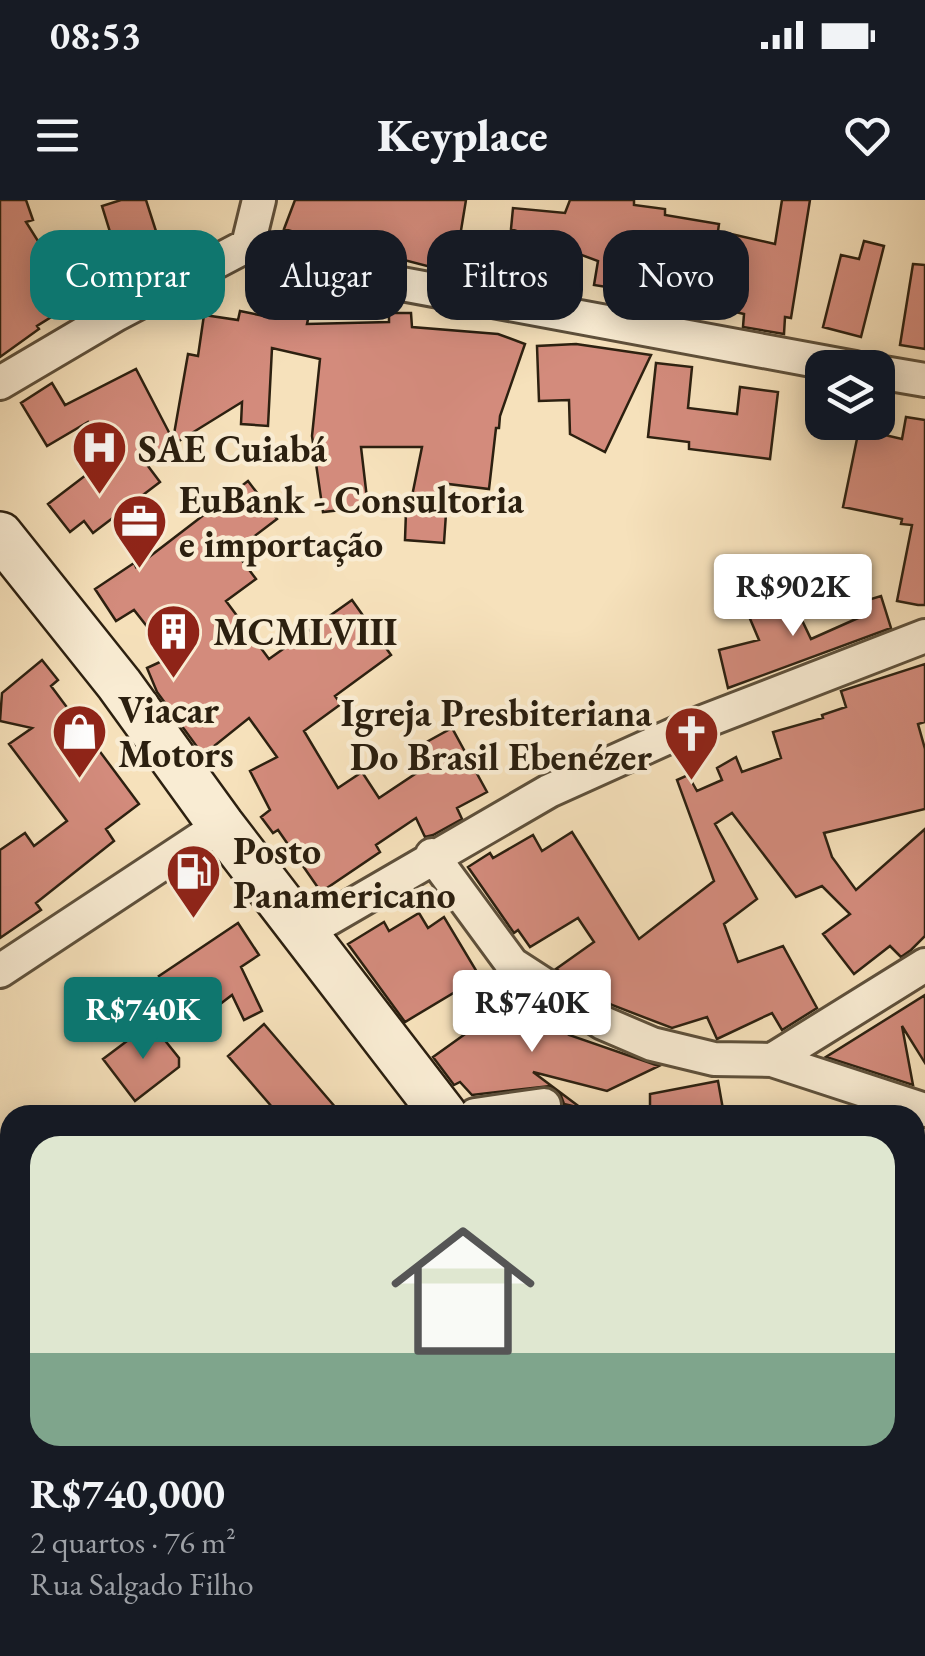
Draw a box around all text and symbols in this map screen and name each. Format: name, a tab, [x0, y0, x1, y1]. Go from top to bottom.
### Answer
text: 08:53	[50, 11, 141, 60]
text: Keyplace	[377, 106, 548, 164]
icon: menu	[30, 108, 85, 163]
icon: heart	[840, 108, 895, 163]
chip: Comprar	[30, 230, 225, 320]
chip: Alugar	[245, 230, 407, 320]
chip: Filtros	[427, 230, 583, 320]
chip: Novo	[603, 230, 749, 320]
map controls	[805, 350, 895, 440]
button: layers	[805, 350, 895, 440]
hospital icon: SAE Cuiabá	[69, 418, 129, 497]
place label: SAE Cuiabá	[138, 424, 327, 473]
place label: EuBank - Consultoria e importação	[179, 475, 524, 568]
office icon: EuBank - Consultoria e importação	[110, 491, 170, 570]
pin: R$902K	[712, 554, 874, 639]
text: R$902K	[736, 565, 850, 607]
building icon: MCMLVIII	[144, 601, 204, 680]
place label: MCMLVIII	[213, 607, 398, 656]
place label: Viacar Motors	[118, 685, 234, 778]
place label: Igreja Presbiteriana Do Brasil Ebenézer	[341, 688, 652, 781]
shop icon: Viacar Motors	[49, 701, 109, 780]
church icon: Igreja Presbiteriana Do Brasil Ebenézer	[661, 704, 721, 783]
place label: Posto Panamericano	[233, 826, 456, 919]
fuel station icon: Posto Panamericano	[164, 842, 224, 921]
pin: R$740K	[451, 970, 613, 1055]
pin: R$740K	[62, 977, 224, 1062]
text: R$740K	[475, 981, 589, 1023]
text: R$740K	[86, 988, 200, 1030]
icon: home	[373, 1201, 553, 1381]
text: R$740,000	[30, 1466, 225, 1521]
text: 2 quartos · 76 m²	[30, 1521, 236, 1563]
text: Rua Salgado Filho	[30, 1563, 254, 1605]

